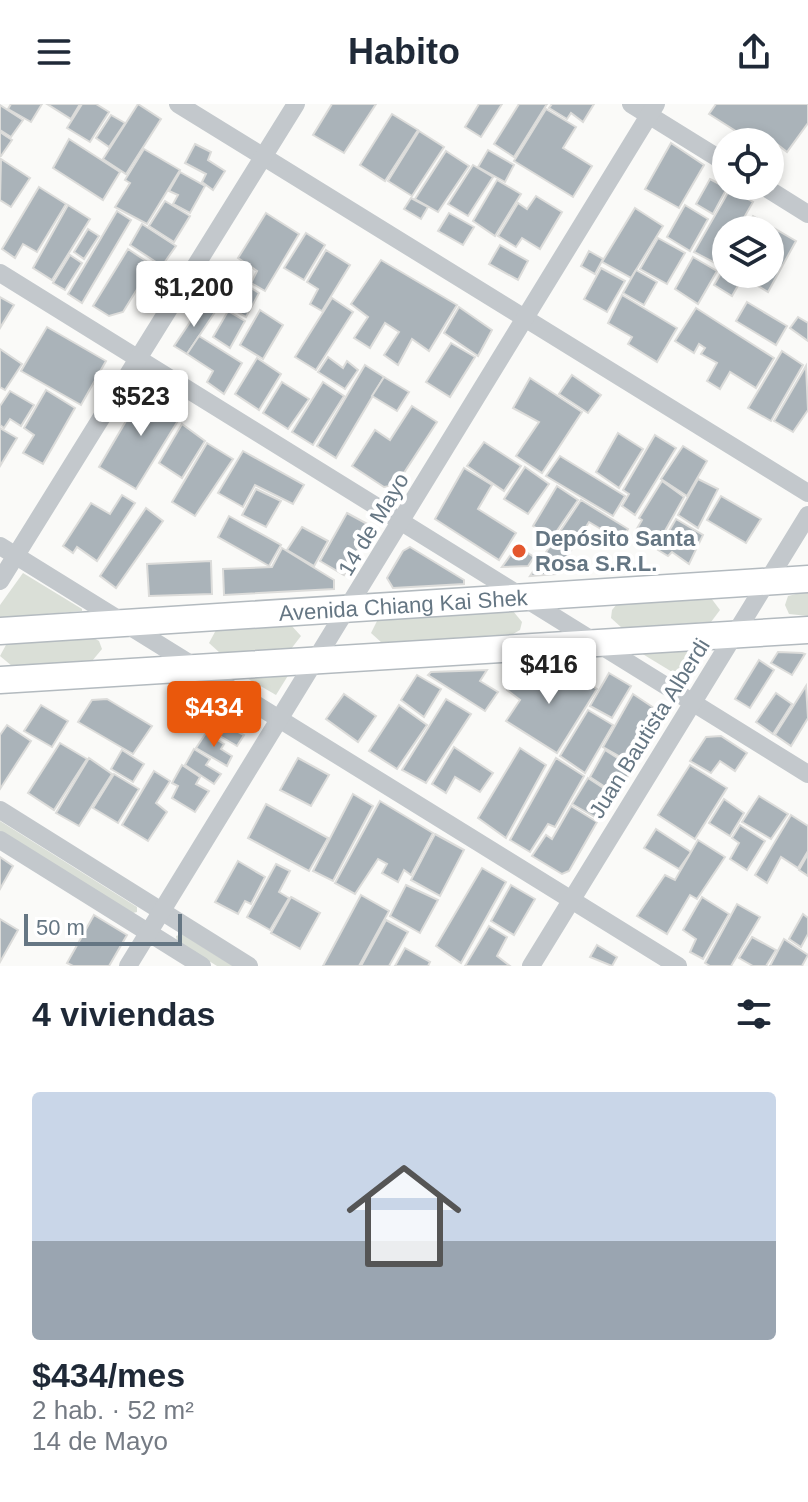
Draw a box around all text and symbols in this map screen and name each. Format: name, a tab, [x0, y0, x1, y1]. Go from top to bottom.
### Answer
icon: menu	[32, 30, 76, 74]
icon: share	[732, 30, 776, 74]
text: Habito	[348, 31, 460, 72]
map controls	[712, 128, 784, 288]
button: locate	[712, 128, 784, 200]
button: layers	[712, 216, 784, 288]
pin: $1,200	[129, 261, 259, 329]
text: $1,200	[154, 272, 234, 302]
pin: $523	[94, 370, 188, 438]
text: $523	[112, 381, 170, 411]
street label: 14 de Mayo	[333, 469, 414, 580]
place label: Depósito Santa Rosa S.R.L.	[535, 526, 696, 576]
marker: Depósito Santa Rosa S.R.L.	[510, 542, 528, 560]
street label: Avenida Chiang Kai Shek	[278, 585, 529, 626]
street label: Juan Bautista Alberdi	[584, 634, 715, 823]
pin: $416	[502, 638, 596, 706]
text: $416	[520, 649, 578, 679]
pin: $434	[167, 681, 261, 749]
text: $434	[185, 692, 243, 722]
scale bar	[24, 910, 182, 946]
text: 50 m	[36, 915, 85, 940]
icon: filters	[732, 992, 776, 1036]
text: 4 viviendas	[32, 995, 215, 1033]
icon: home	[332, 1144, 476, 1288]
text: $434/mes	[32, 1356, 185, 1394]
text: 2 hab. · 52 m²	[32, 1395, 194, 1425]
text: 14 de Mayo	[32, 1426, 168, 1456]

